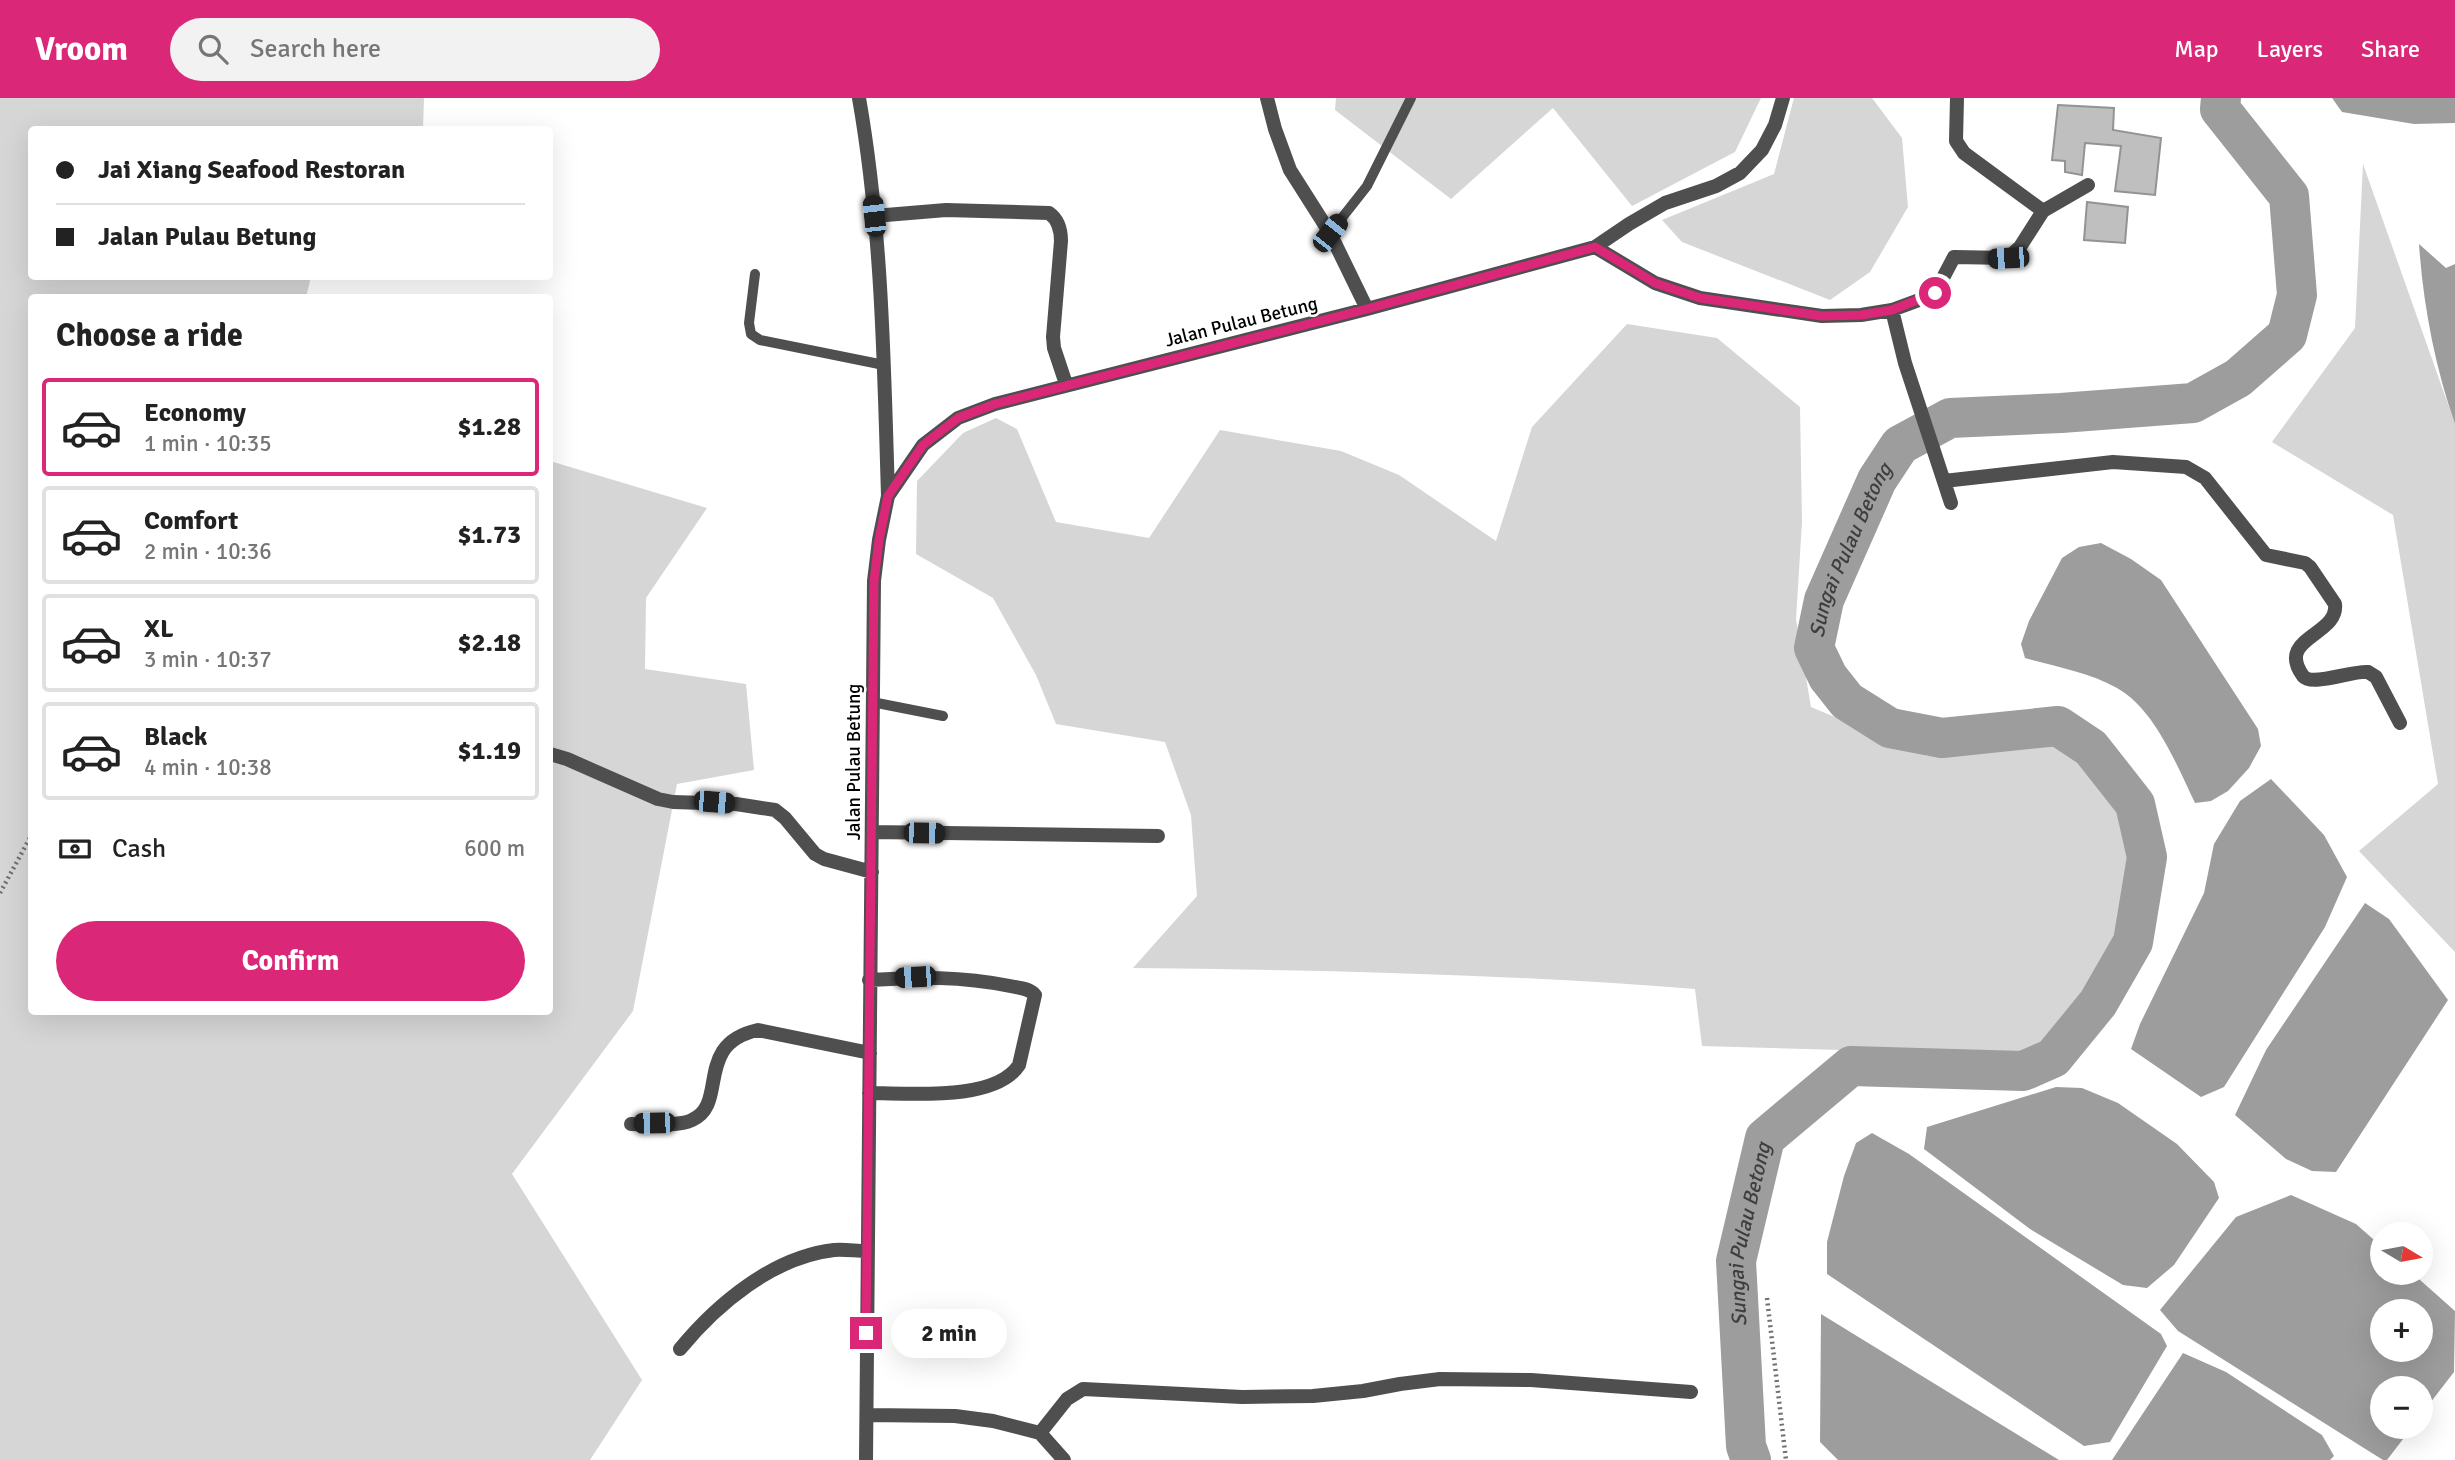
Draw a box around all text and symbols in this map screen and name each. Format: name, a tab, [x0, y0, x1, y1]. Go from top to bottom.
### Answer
search box	[170, 18, 660, 81]
text: Vroom	[35, 29, 128, 70]
icon: search	[194, 30, 232, 68]
text: Search here	[250, 33, 381, 65]
text: Map	[2174, 34, 2219, 64]
text: Layers	[2257, 34, 2323, 64]
text: Share	[2361, 34, 2420, 64]
text: Jai Xiang Seafood Restoran	[98, 154, 405, 186]
car	[862, 194, 887, 238]
car	[1309, 210, 1352, 256]
text: Jalan Pulau Betung	[98, 221, 316, 253]
car	[1987, 246, 2030, 270]
route start	[1919, 277, 1951, 309]
street label: Jalan Pulau Betung	[1162, 291, 1320, 353]
text: Choose a ride	[56, 316, 243, 355]
icon: car	[60, 396, 123, 459]
text: Economy	[144, 397, 246, 429]
text: $1.28	[457, 411, 521, 443]
text: 1 min · 10:35	[144, 429, 272, 458]
water label: Sungai Pulau Betong	[1804, 456, 1899, 640]
icon: car	[60, 504, 123, 567]
text: Comfort	[144, 505, 238, 537]
text: $1.73	[457, 519, 521, 551]
text: 2 min · 10:36	[144, 537, 272, 566]
icon: car	[60, 612, 123, 675]
text: XL	[144, 613, 174, 645]
text: $2.18	[457, 627, 521, 659]
text: 3 min · 10:37	[144, 645, 272, 674]
street label: Jalan Pulau Betung	[842, 684, 866, 840]
icon: car	[60, 720, 123, 783]
text: Black	[144, 721, 207, 753]
text: $1.19	[457, 735, 521, 767]
text: 4 min · 10:38	[144, 753, 272, 782]
car	[693, 790, 736, 814]
car	[903, 822, 946, 844]
icon: cash	[56, 830, 94, 868]
text: Cash	[112, 833, 166, 865]
text: 600 m	[464, 834, 525, 863]
button: Confirm	[56, 921, 525, 1001]
car	[894, 965, 937, 989]
car	[633, 1112, 676, 1134]
water label: Sungai Pulau Betong	[1723, 1138, 1777, 1327]
north arrow	[2370, 1222, 2432, 1284]
map controls	[2370, 1222, 2433, 1439]
button: +	[2370, 1299, 2433, 1362]
callout: 2 min	[890, 1308, 1006, 1358]
route end	[850, 1317, 882, 1349]
text: 2 min	[921, 1319, 977, 1348]
button: −	[2370, 1376, 2433, 1439]

